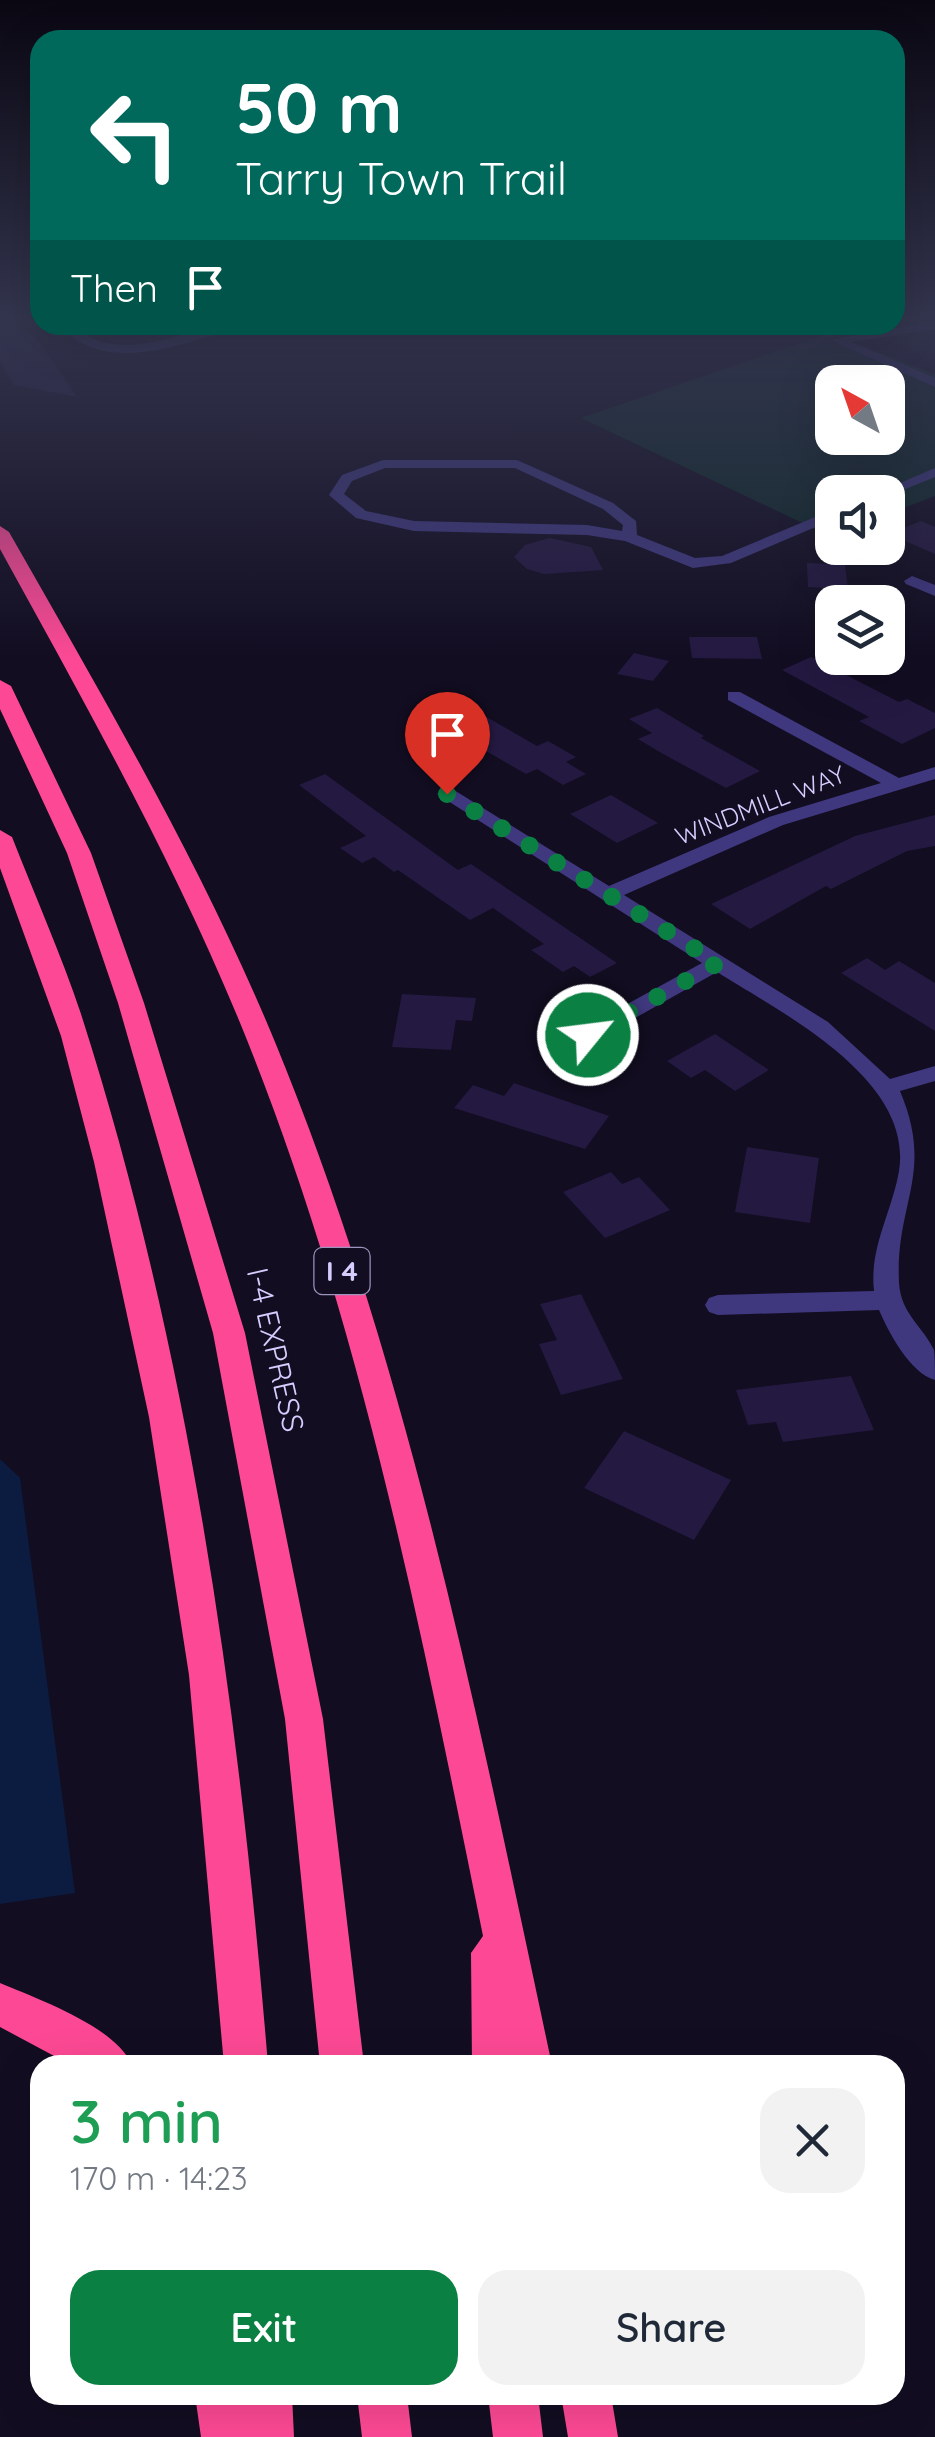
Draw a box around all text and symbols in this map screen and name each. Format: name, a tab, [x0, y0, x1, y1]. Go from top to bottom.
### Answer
text: 50 m	[235, 63, 402, 151]
icon: left	[70, 70, 200, 200]
text: Tarry Town Trail	[235, 150, 567, 206]
icon: arrive	[178, 260, 233, 315]
text: Then	[70, 264, 158, 312]
north arrow	[815, 365, 905, 455]
map controls	[815, 365, 905, 675]
button: sound	[815, 475, 905, 565]
button: layers	[815, 585, 905, 675]
pin	[405, 692, 490, 795]
icon: arrive	[420, 707, 475, 762]
street label: WINDMILL WAY	[670, 758, 849, 851]
position arrow	[536, 983, 640, 1087]
road number: I 4	[314, 1248, 370, 1294]
street label: I-4 EXPRESS	[239, 1264, 313, 1435]
text: 3 min	[70, 2083, 223, 2158]
button: close	[760, 2088, 865, 2193]
text: 170 m · 14:23	[70, 2158, 248, 2198]
button: Exit	[70, 2270, 458, 2385]
button: Share	[478, 2270, 865, 2385]

